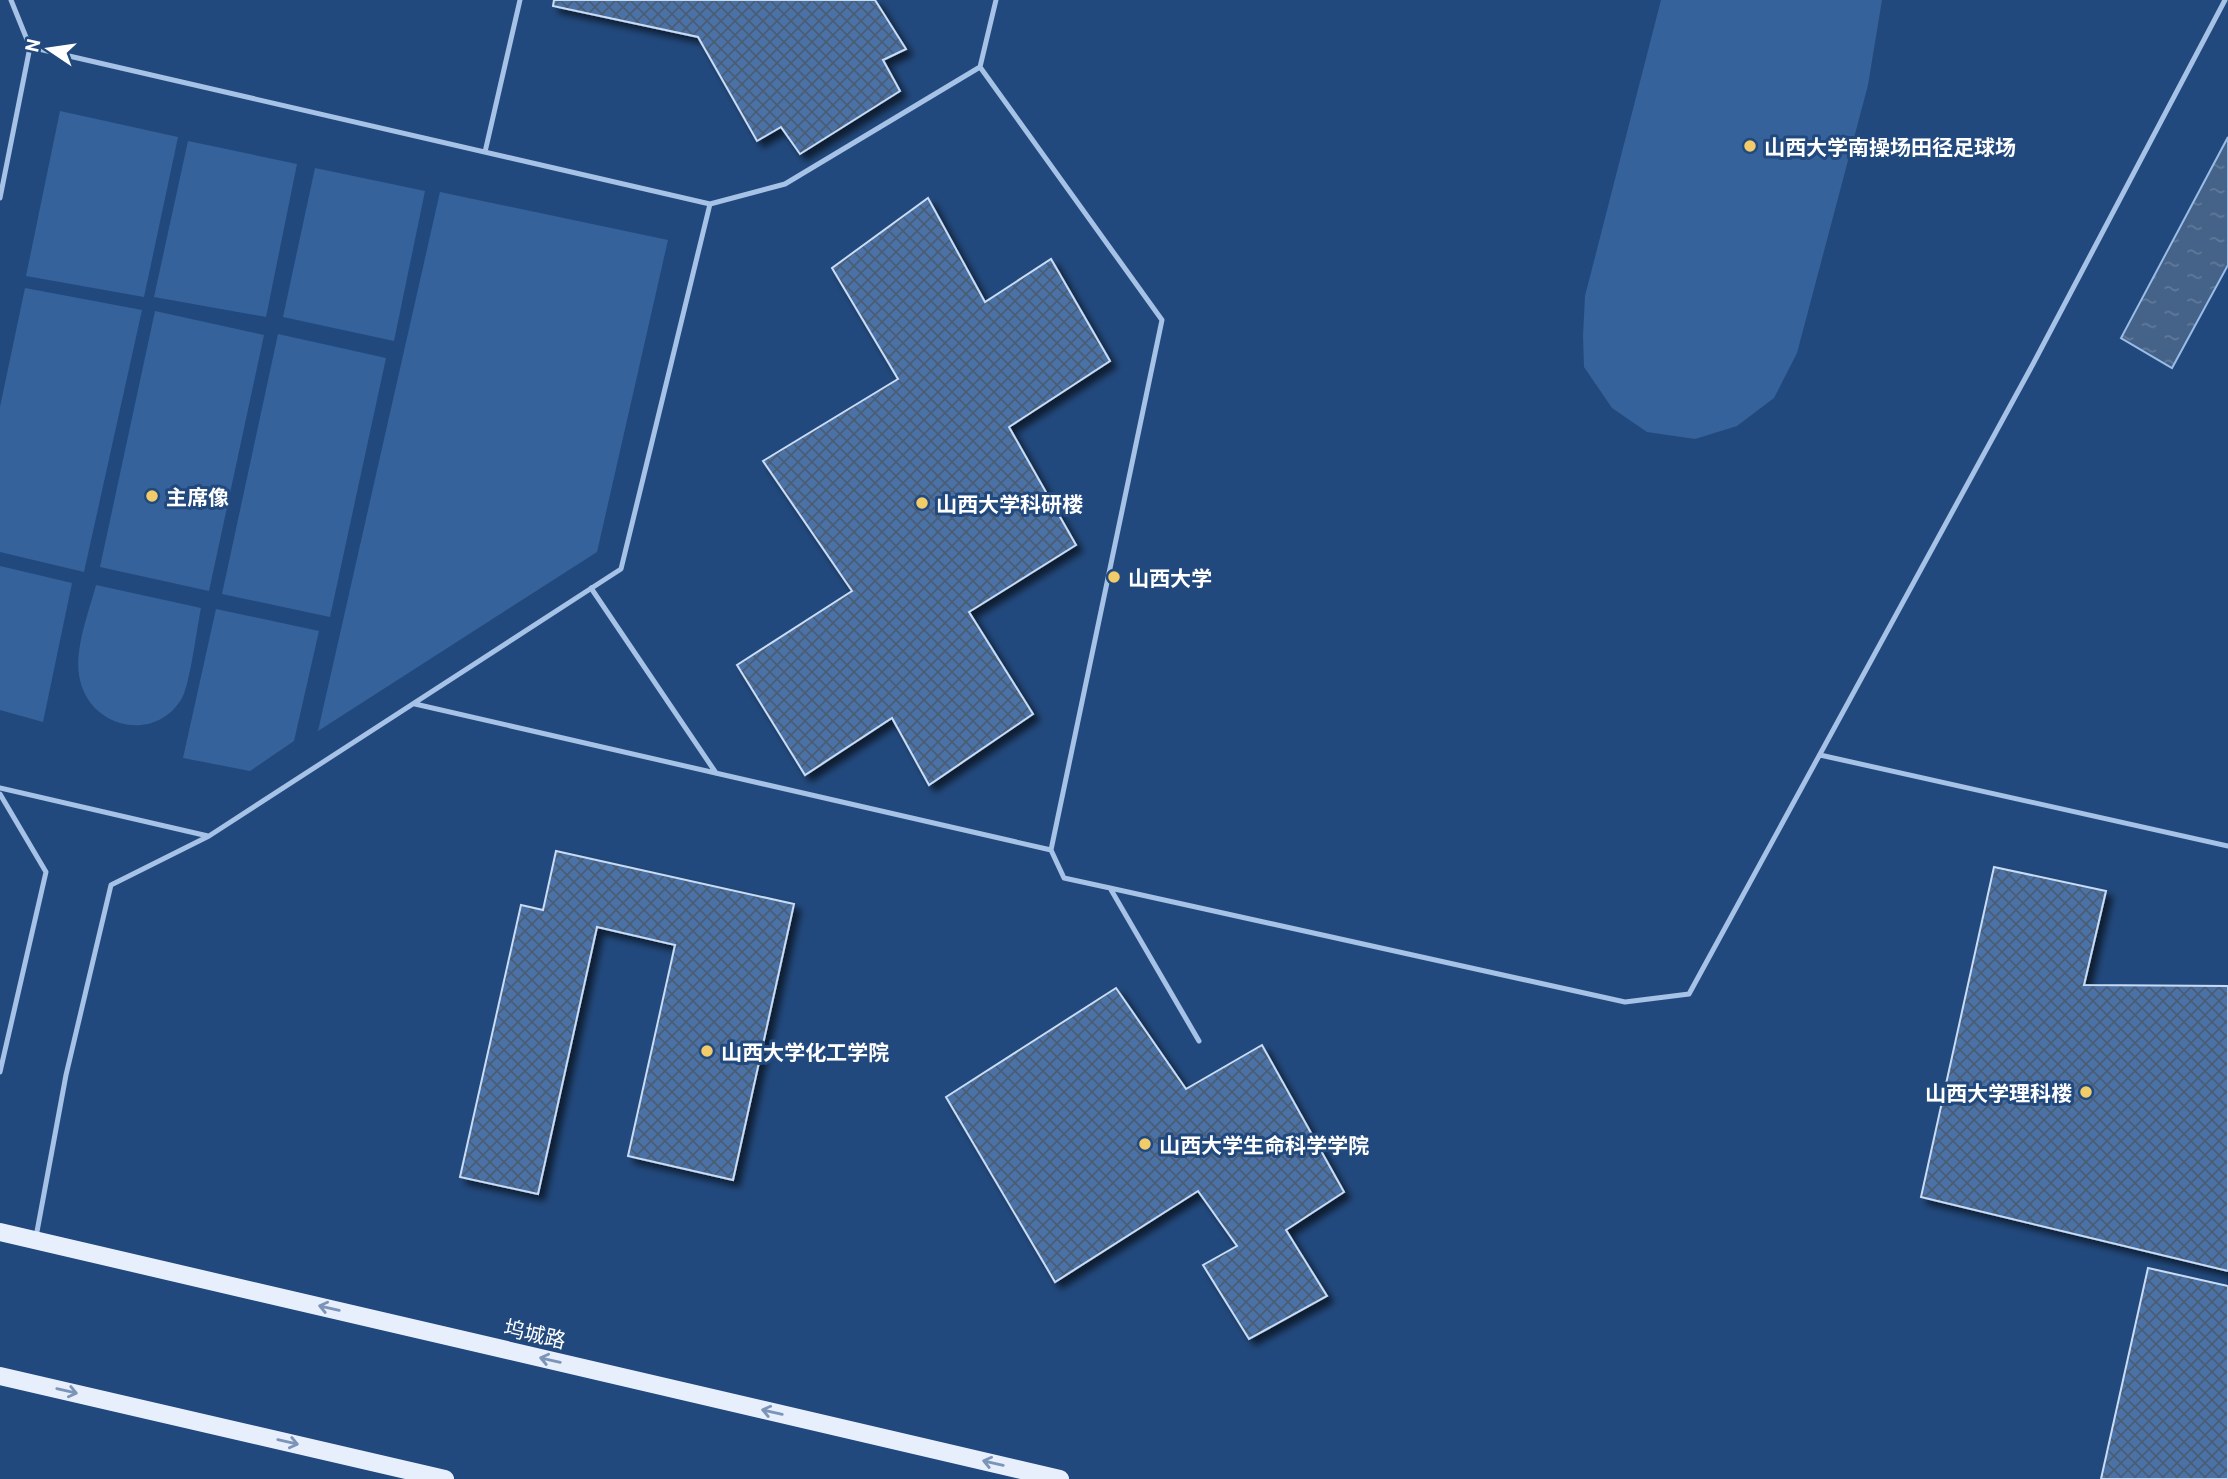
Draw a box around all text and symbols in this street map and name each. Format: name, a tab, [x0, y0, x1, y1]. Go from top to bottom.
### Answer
north arrow	[14, 14, 84, 84]
text: N	[19, 36, 45, 54]
place label: 山西大学南操场田径足球场	[1764, 134, 2016, 159]
marker: 山西大学南操场田径足球场	[1742, 138, 1758, 154]
place label: 主席像	[166, 484, 229, 509]
marker: 主席像	[144, 488, 160, 504]
place label: 山西大学科研楼	[936, 491, 1083, 516]
marker: 山西大学科研楼	[914, 495, 930, 511]
place label: 山西大学	[1128, 565, 1212, 590]
marker: 山西大学	[1106, 569, 1122, 585]
place label: 山西大学化工学院	[721, 1039, 889, 1064]
marker: 山西大学化工学院	[699, 1043, 715, 1059]
place label: 山西大学理科楼	[1925, 1080, 2072, 1105]
marker: 山西大学理科楼	[2078, 1084, 2094, 1100]
place label: 山西大学生命科学学院	[1159, 1132, 1369, 1157]
marker: 山西大学生命科学学院	[1137, 1136, 1153, 1152]
one-way arrow	[318, 1301, 341, 1314]
street label: 坞城路	[501, 1314, 569, 1352]
one-way arrow	[539, 1353, 562, 1366]
one-way arrow	[55, 1385, 78, 1399]
one-way arrow	[761, 1404, 784, 1418]
one-way arrow	[276, 1436, 299, 1449]
one-way arrow	[982, 1456, 1005, 1470]

